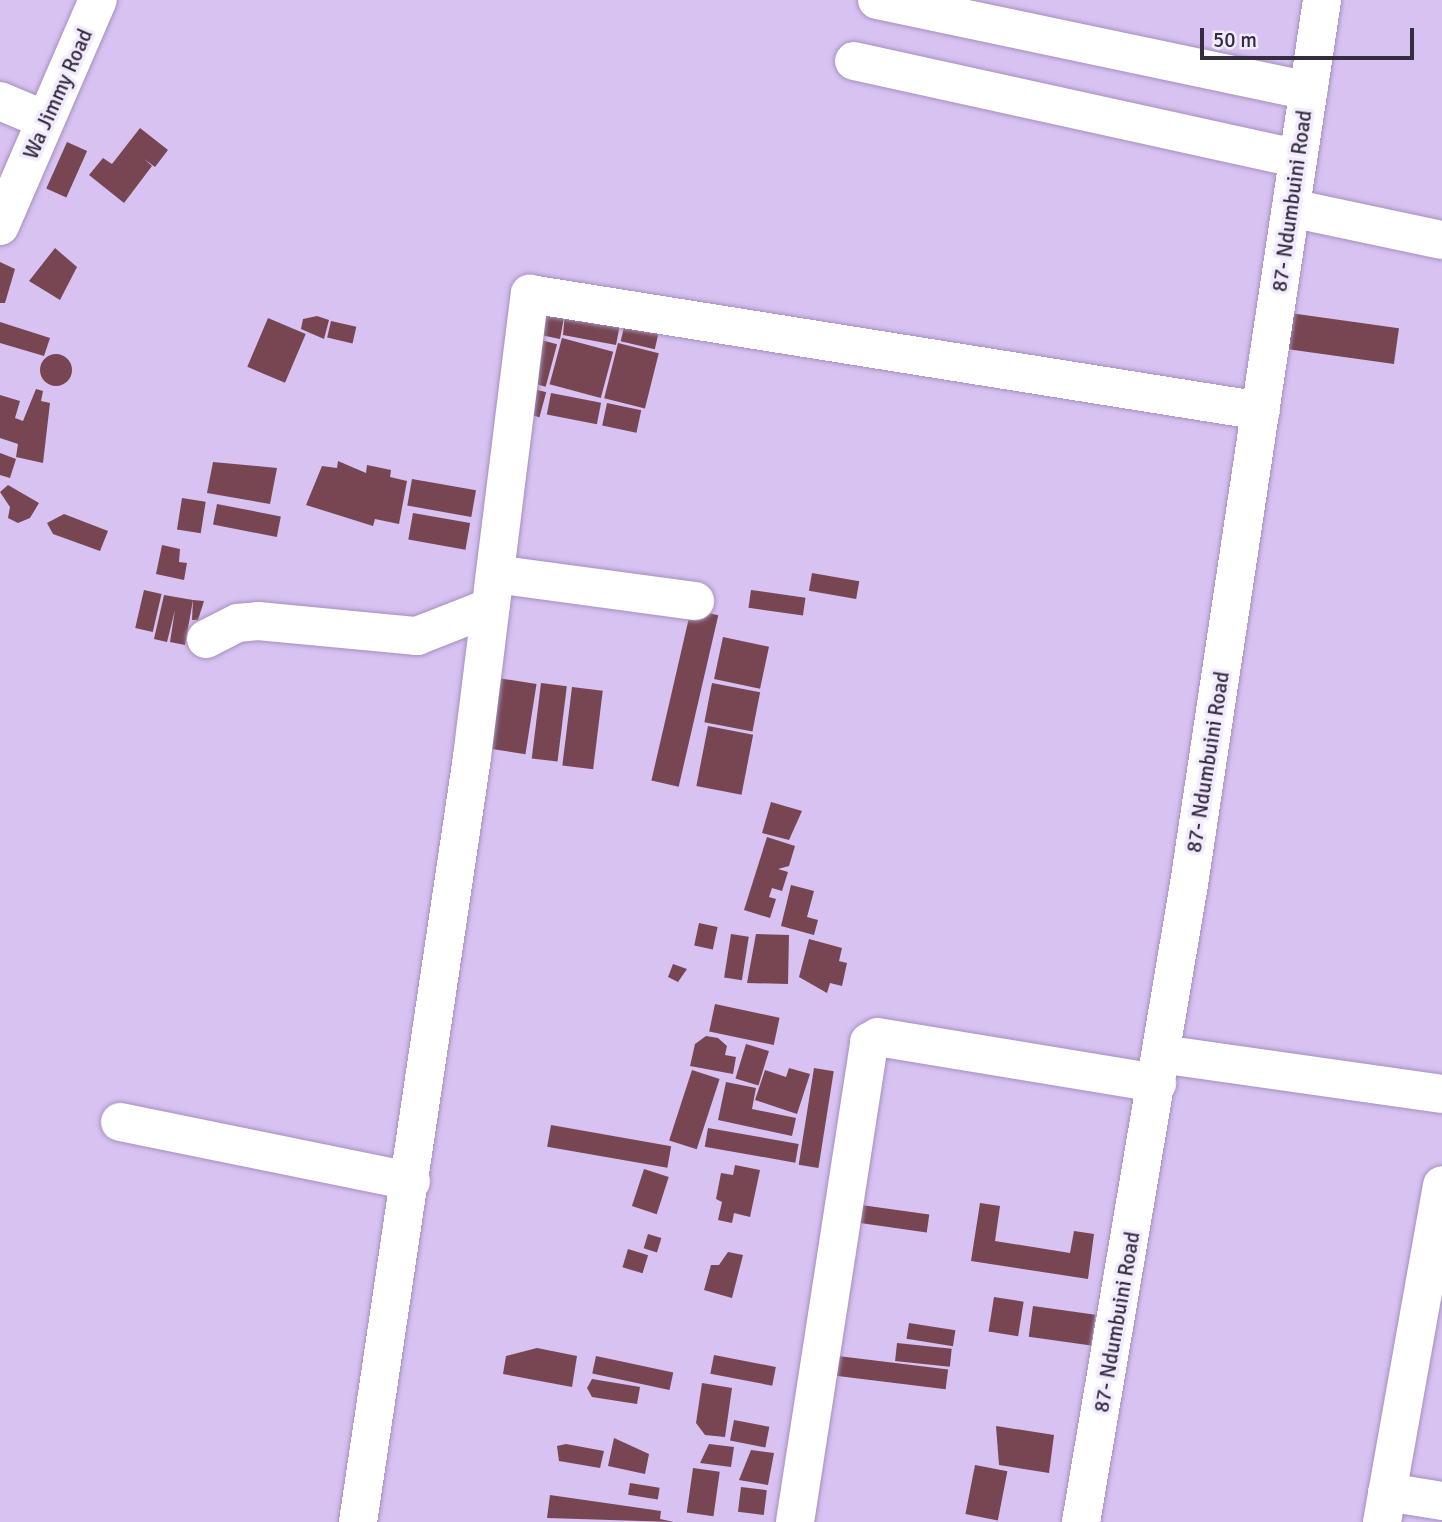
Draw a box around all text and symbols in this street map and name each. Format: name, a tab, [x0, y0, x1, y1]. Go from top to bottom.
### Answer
scale bar	[1204, 14, 1418, 58]
street label: Wa Jimmy Road	[18, 25, 98, 163]
text: 50 m	[1213, 27, 1257, 53]
street label: 87- Ndumbuini Road	[1267, 109, 1317, 293]
street label: 87- Ndumbuini Road	[1181, 670, 1235, 854]
street label: 87- Ndumbuini Road	[1089, 1230, 1145, 1414]

